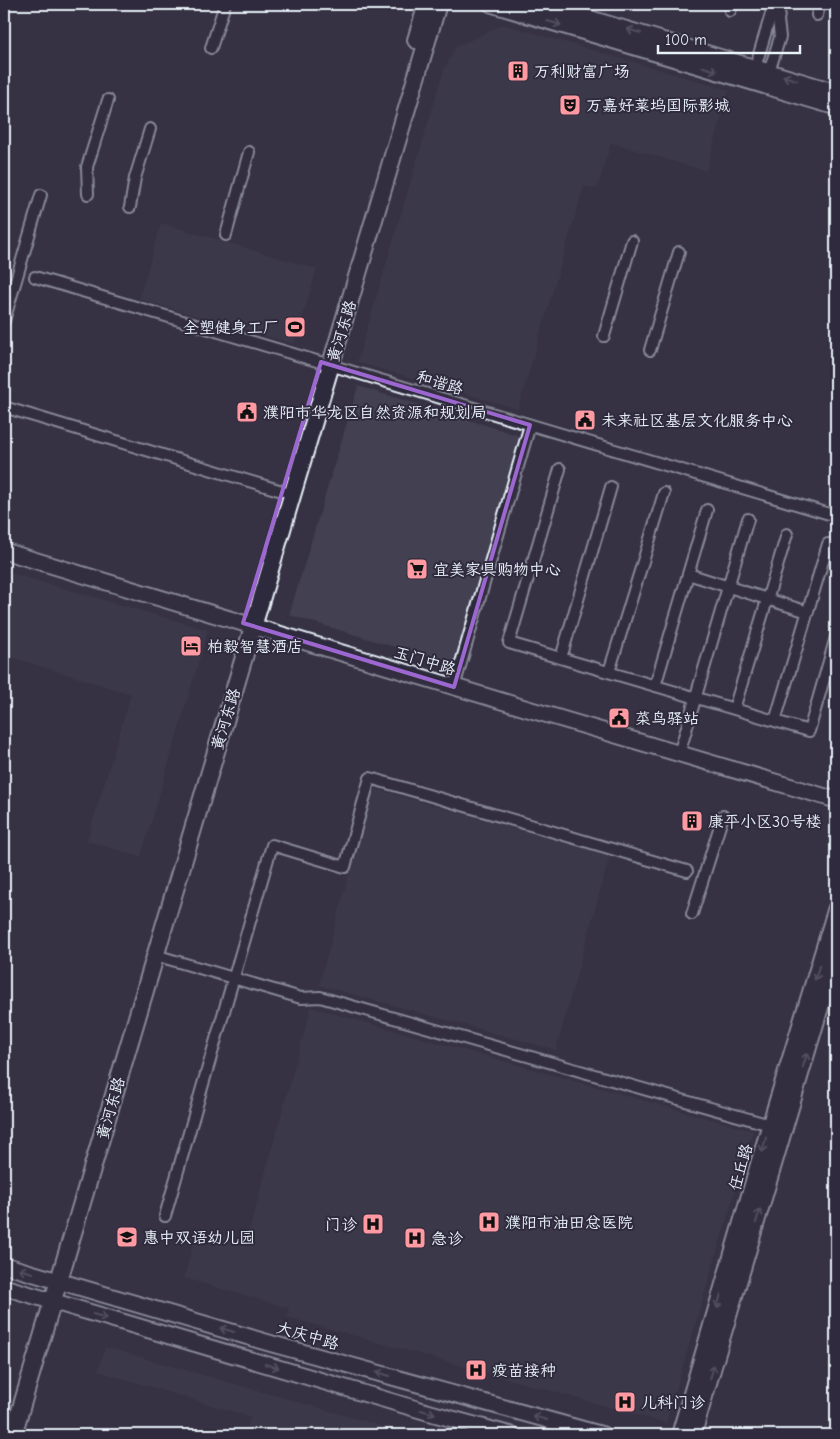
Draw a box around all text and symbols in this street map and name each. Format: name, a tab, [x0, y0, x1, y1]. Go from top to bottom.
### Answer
one-way arrow	[546, 18, 562, 28]
scale bar	[658, 22, 800, 54]
one-way arrow	[626, 26, 642, 36]
text: 100 m	[665, 31, 707, 49]
building icon: 万利财富广场	[506, 59, 530, 83]
place label: 万利财富广场	[534, 63, 630, 81]
one-way arrow	[701, 65, 717, 75]
one-way arrow	[782, 73, 798, 83]
theatre icon: 万嘉好莱坞国际影城	[558, 93, 582, 117]
place label: 万嘉好莱坞国际影城	[586, 97, 730, 115]
street label: 黄河东路	[324, 298, 360, 365]
sports icon: 全塑健身工厂	[283, 315, 307, 339]
place label: 全塑健身工厂	[183, 319, 279, 337]
street label: 和谐路	[414, 367, 465, 399]
public building icon: 濮阳市华龙区自然资源和规划局	[235, 400, 259, 424]
place label: 濮阳市华龙区自然资源和规划局	[263, 404, 487, 422]
public building icon: 未来社区基层文化服务中心	[573, 408, 597, 432]
place label: 未来社区基层文化服务中心	[601, 412, 793, 430]
supermarket icon: 宜美家具购物中心	[405, 557, 429, 581]
place label: 宜美家具购物中心	[433, 561, 561, 579]
hotel icon: 柏毅智慧酒店	[179, 634, 203, 658]
place label: 柏毅智慧酒店	[207, 638, 303, 656]
street label: 玉门中路	[391, 643, 458, 679]
street label: 黄河东路	[208, 686, 244, 753]
public building icon: 菜鸟驿站	[607, 706, 631, 730]
place label: 菜鸟驿站	[635, 710, 699, 728]
building icon: 康平小区30号楼	[680, 809, 704, 833]
place label: 康平小区30号楼	[708, 813, 822, 831]
one-way arrow	[811, 964, 821, 980]
one-way arrow	[800, 1053, 810, 1069]
street label: 黄河东路	[93, 1075, 128, 1142]
one-way arrow	[759, 1136, 769, 1152]
street label: 任丘路	[726, 1142, 756, 1193]
one-way arrow	[753, 1208, 763, 1224]
hospital icon: 濮阳市油田总医院	[477, 1210, 501, 1234]
hospital icon: 门诊	[361, 1212, 385, 1236]
place label: 濮阳市油田总医院	[505, 1214, 633, 1232]
place label: 门诊	[325, 1216, 358, 1234]
school or university icon: 惠中双语幼儿园	[115, 1225, 139, 1249]
hospital icon: 急诊	[403, 1226, 427, 1250]
place label: 惠中双语幼儿园	[143, 1229, 255, 1247]
place label: 急诊	[431, 1230, 464, 1248]
one-way arrow	[18, 1266, 34, 1276]
one-way arrow	[713, 1292, 723, 1308]
one-way arrow	[91, 1311, 107, 1321]
street label: 大庆中路	[274, 1318, 341, 1353]
one-way arrow	[219, 1325, 235, 1334]
hospital icon: 疫苗接种	[464, 1358, 488, 1382]
one-way arrow	[264, 1362, 280, 1372]
place label: 疫苗接种	[492, 1362, 556, 1380]
one-way arrow	[707, 1364, 717, 1380]
one-way arrow	[375, 1369, 391, 1379]
hospital icon: 儿科门诊	[613, 1390, 637, 1414]
place label: 儿科门诊	[641, 1394, 706, 1412]
one-way arrow	[420, 1408, 436, 1417]
one-way arrow	[532, 1412, 548, 1422]

